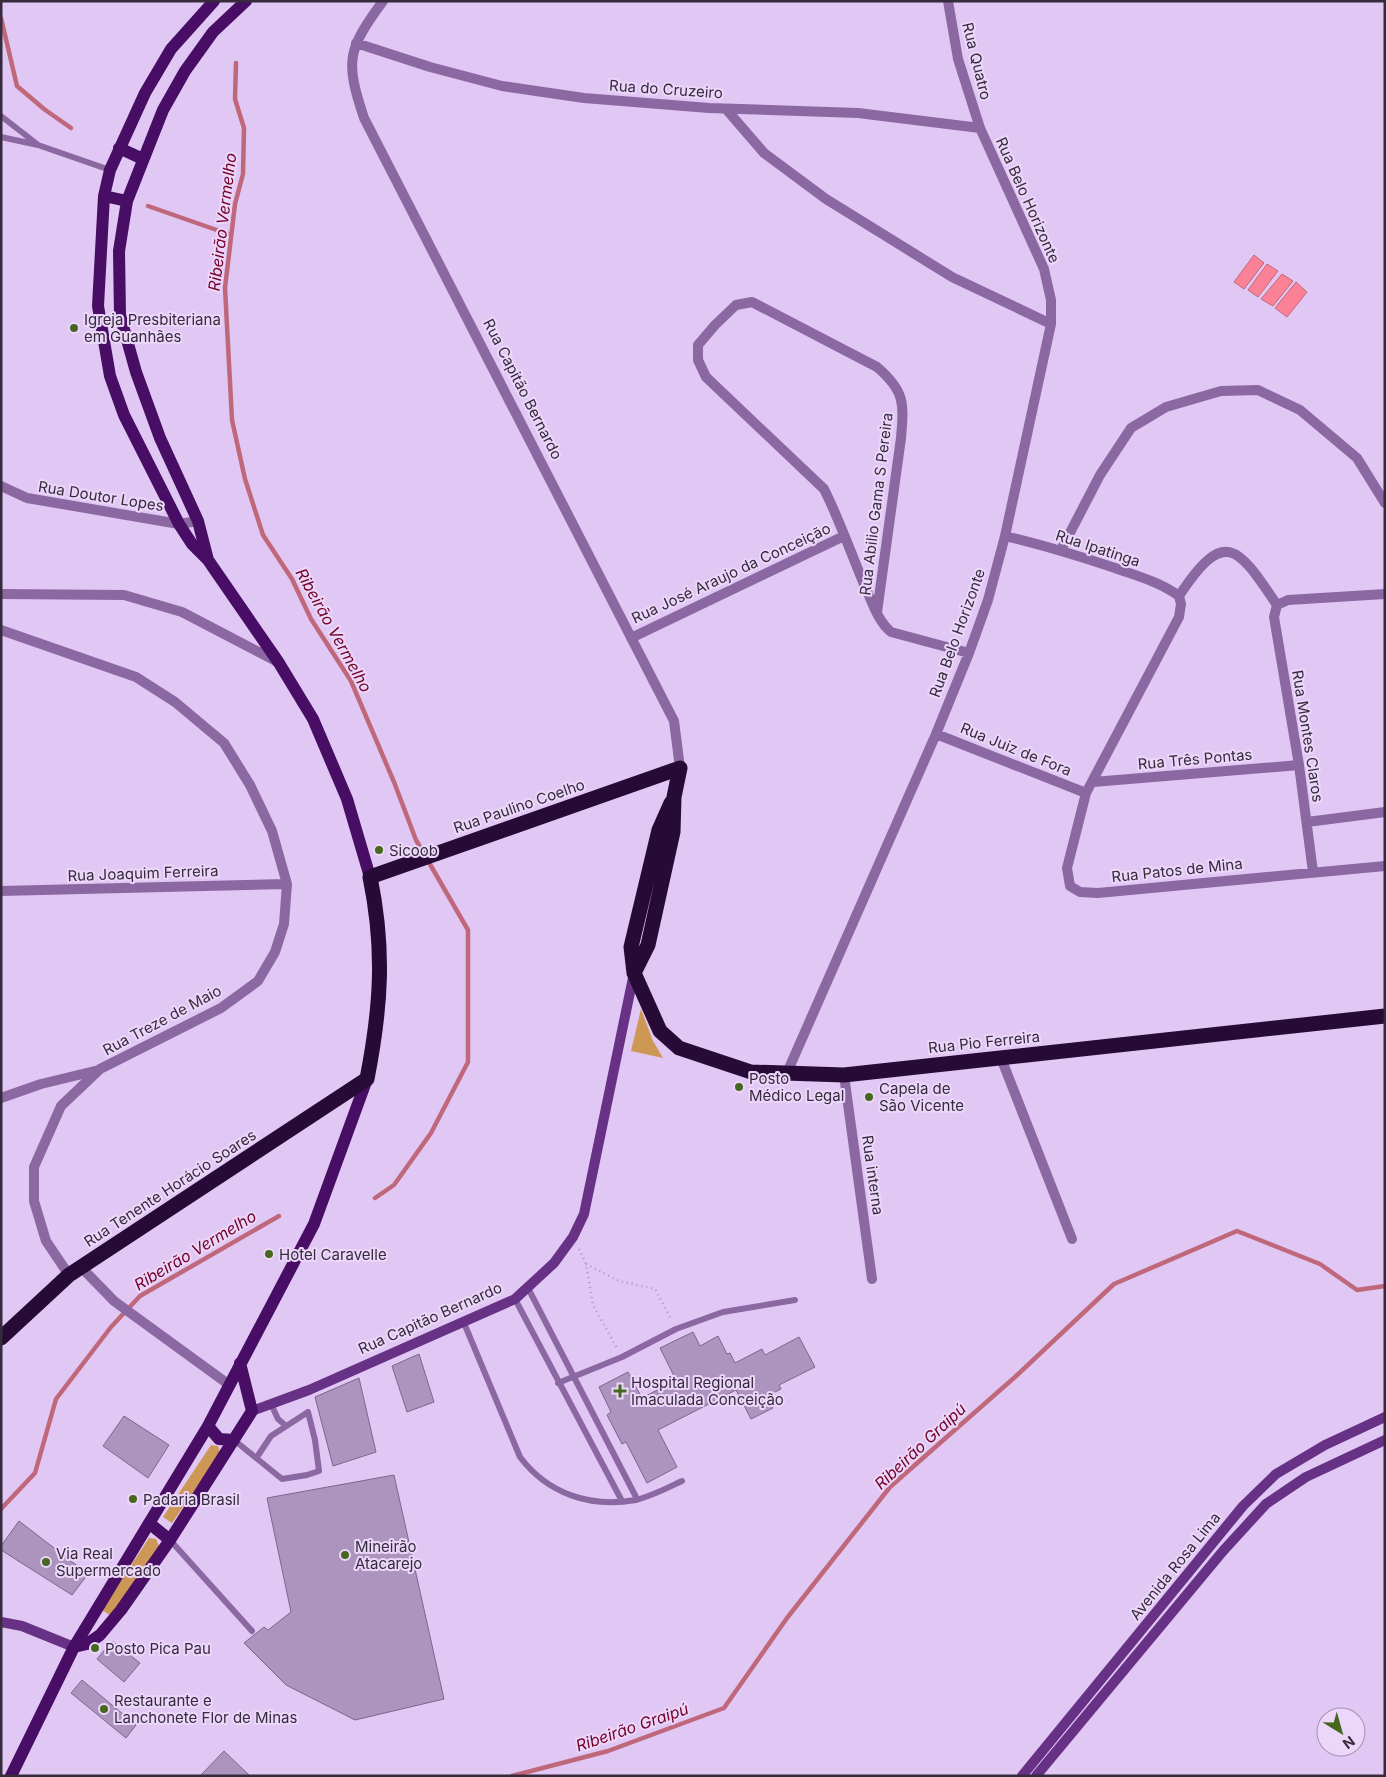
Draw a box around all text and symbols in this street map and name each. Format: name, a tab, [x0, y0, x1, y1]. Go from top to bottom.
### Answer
street label: Rua Quatro	[958, 20, 996, 102]
street label: Rua do Cruzeiro	[609, 76, 723, 102]
street label: Rua Belo Horizonte	[992, 134, 1064, 266]
water label: Ribeirão Vermelho	[204, 152, 240, 292]
place label: Igreja Presbiteriana em Guanhães	[84, 310, 221, 346]
street label: Rua Capitão Bernardo	[479, 316, 567, 462]
marker: Igreja Presbiteriana em Guanhães	[68, 322, 80, 334]
street label: Rua Abilio Gama S Pereira	[855, 411, 897, 597]
street label: Rua Doutor Lopes	[37, 477, 165, 515]
street label: Rua José Araujo da Conceição	[628, 518, 834, 628]
street label: Rua Ipatinga	[1053, 525, 1143, 571]
water label: Ribeirão Vermelho	[292, 564, 376, 696]
street label: Rua Belo Horizonte	[925, 566, 989, 700]
street label: Rua Montes Claros	[1288, 669, 1328, 804]
street label: Rua Juiz de Fora	[958, 718, 1074, 780]
street label: Rua Três Pontas	[1137, 745, 1253, 773]
street label: Rua Paulino Coelho	[451, 775, 587, 837]
place label: Sicoob	[389, 841, 438, 860]
marker: Sicoob	[373, 844, 385, 856]
street label: Rua Patos de Mina	[1111, 854, 1243, 886]
street label: Rua Joaquim Ferreira	[67, 861, 219, 885]
street label: Rua Treze de Maio	[99, 981, 225, 1059]
street label: Rua Pio Ferreira	[927, 1027, 1041, 1057]
place label: Posto Médico Legal	[749, 1069, 844, 1105]
place label: Capela de São Vicente	[879, 1079, 964, 1115]
marker: Posto Médico Legal	[733, 1081, 745, 1093]
marker: Capela de São Vicente	[863, 1091, 875, 1103]
street label: Rua Tenente Horácio Soares	[80, 1125, 260, 1251]
street label: Rua interna	[858, 1134, 888, 1216]
water label: Ribeirão Vermelho	[130, 1206, 260, 1294]
place label: Hotel Caravelle	[279, 1245, 387, 1264]
marker: Hotel Caravelle	[263, 1248, 275, 1260]
street label: Rua Capitão Bernardo	[355, 1278, 505, 1358]
place label: Hospital Regional Imaculada Conceição	[631, 1373, 784, 1409]
marker: Hospital Regional Imaculada Conceição	[613, 1384, 627, 1398]
water label: Ribeirão Graipú	[870, 1399, 970, 1493]
place label: Padaria Brasil	[143, 1490, 240, 1509]
marker: Padaria Brasil	[127, 1493, 139, 1505]
street label: Avenida Rosa Lima	[1126, 1508, 1224, 1624]
place label: Mineirão Atacarejo	[355, 1537, 422, 1573]
place label: Via Real Supermercado	[56, 1544, 161, 1580]
marker: Mineirão Atacarejo	[339, 1549, 351, 1561]
marker: Via Real Supermercado	[40, 1556, 52, 1568]
place label: Posto Pica Pau	[105, 1639, 211, 1658]
marker: Posto Pica Pau	[89, 1642, 101, 1654]
place label: Restaurante e Lanchonete Flor de Minas	[114, 1691, 297, 1727]
water label: Ribeirão Graipú	[573, 1698, 691, 1756]
marker: Restaurante e Lanchonete Flor de Minas	[98, 1703, 110, 1715]
north arrow	[1316, 1707, 1366, 1757]
text: N	[1340, 1733, 1359, 1753]

